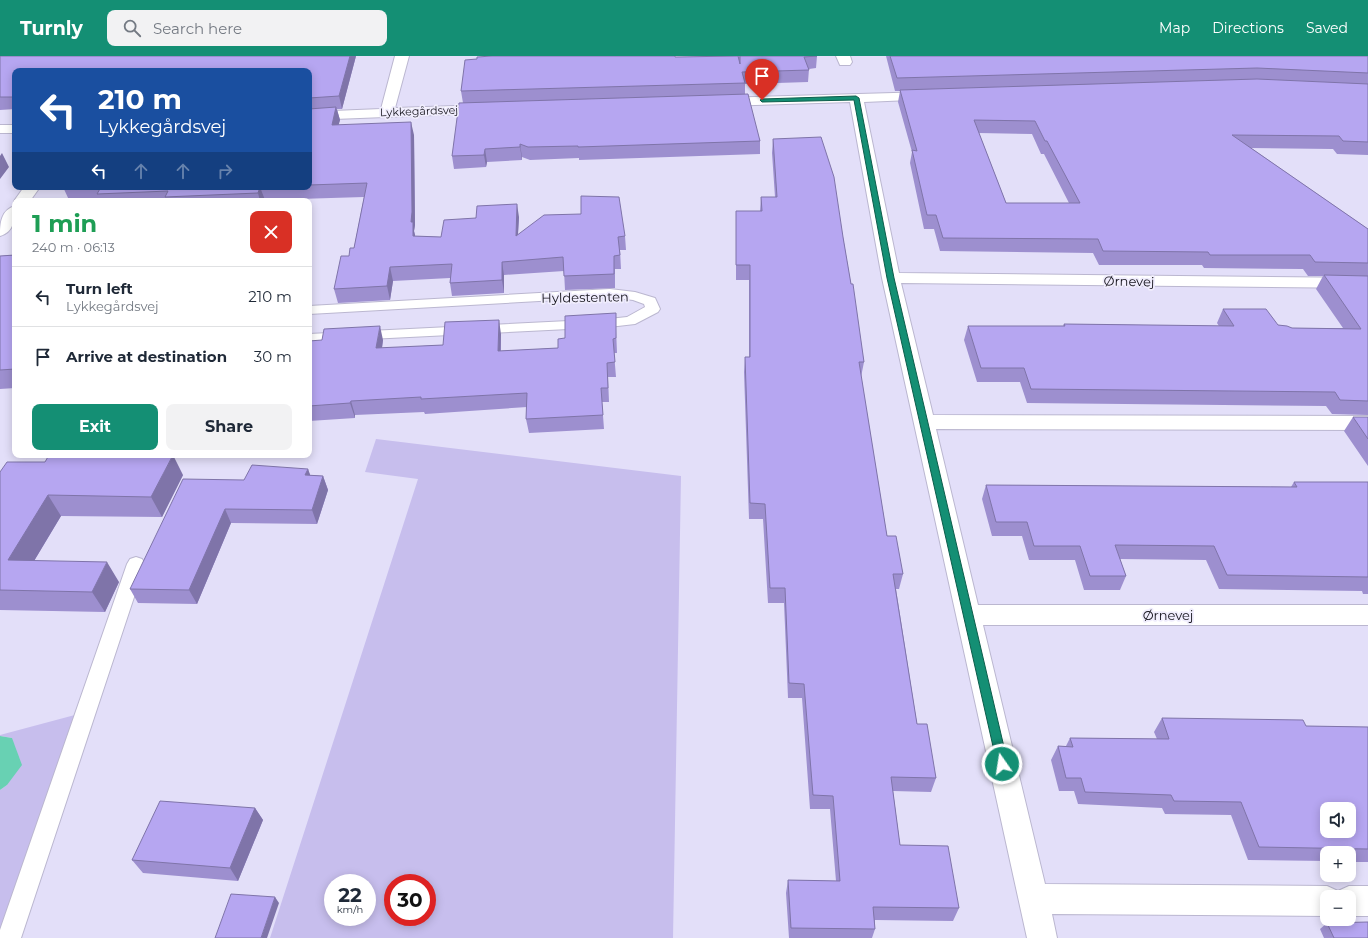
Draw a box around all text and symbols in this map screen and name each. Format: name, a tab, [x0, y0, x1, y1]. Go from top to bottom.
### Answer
search box	[107, 10, 387, 46]
text: Turnly	[20, 17, 83, 40]
icon: search	[121, 17, 143, 39]
text: Search here	[153, 19, 242, 38]
text: Map	[1159, 19, 1190, 37]
text: Directions	[1212, 19, 1284, 37]
text: Saved	[1306, 19, 1348, 37]
pin	[745, 59, 779, 100]
icon: arrive	[751, 65, 773, 87]
text: 210 m	[98, 82, 182, 116]
icon: left	[32, 84, 84, 136]
street label: Lykkegårdsvej	[380, 103, 458, 119]
text: Lykkegårdsvej	[98, 116, 226, 138]
icon: left	[88, 160, 110, 182]
icon: ahead	[130, 160, 152, 182]
icon: ahead	[172, 160, 194, 182]
icon: right	[214, 160, 236, 182]
text: 1 min	[32, 209, 97, 238]
button: close	[250, 211, 292, 253]
text: 240 m · 06:13	[32, 239, 115, 255]
street label: Ørnevej	[1104, 273, 1154, 289]
text: Turn left	[66, 279, 133, 298]
icon: left	[32, 286, 54, 308]
text: 210 m	[248, 287, 292, 306]
street label: Hyldestenten	[541, 288, 629, 306]
text: Lykkegårdsvej	[66, 298, 159, 314]
icon: arrive	[32, 346, 54, 368]
text: Arrive at destination	[66, 347, 227, 366]
text: 30 m	[254, 347, 292, 366]
button: Exit	[32, 404, 158, 450]
button: Share	[166, 404, 292, 450]
street label: Ørnevej	[1143, 607, 1193, 623]
position arrow	[981, 743, 1023, 785]
map controls	[1320, 802, 1356, 926]
button: sound	[1320, 802, 1356, 838]
button: +	[1320, 846, 1356, 882]
speed limit sign: 30	[384, 874, 436, 926]
text: 22	[338, 883, 362, 907]
button: −	[1320, 890, 1356, 926]
text: km/h	[337, 903, 363, 916]

